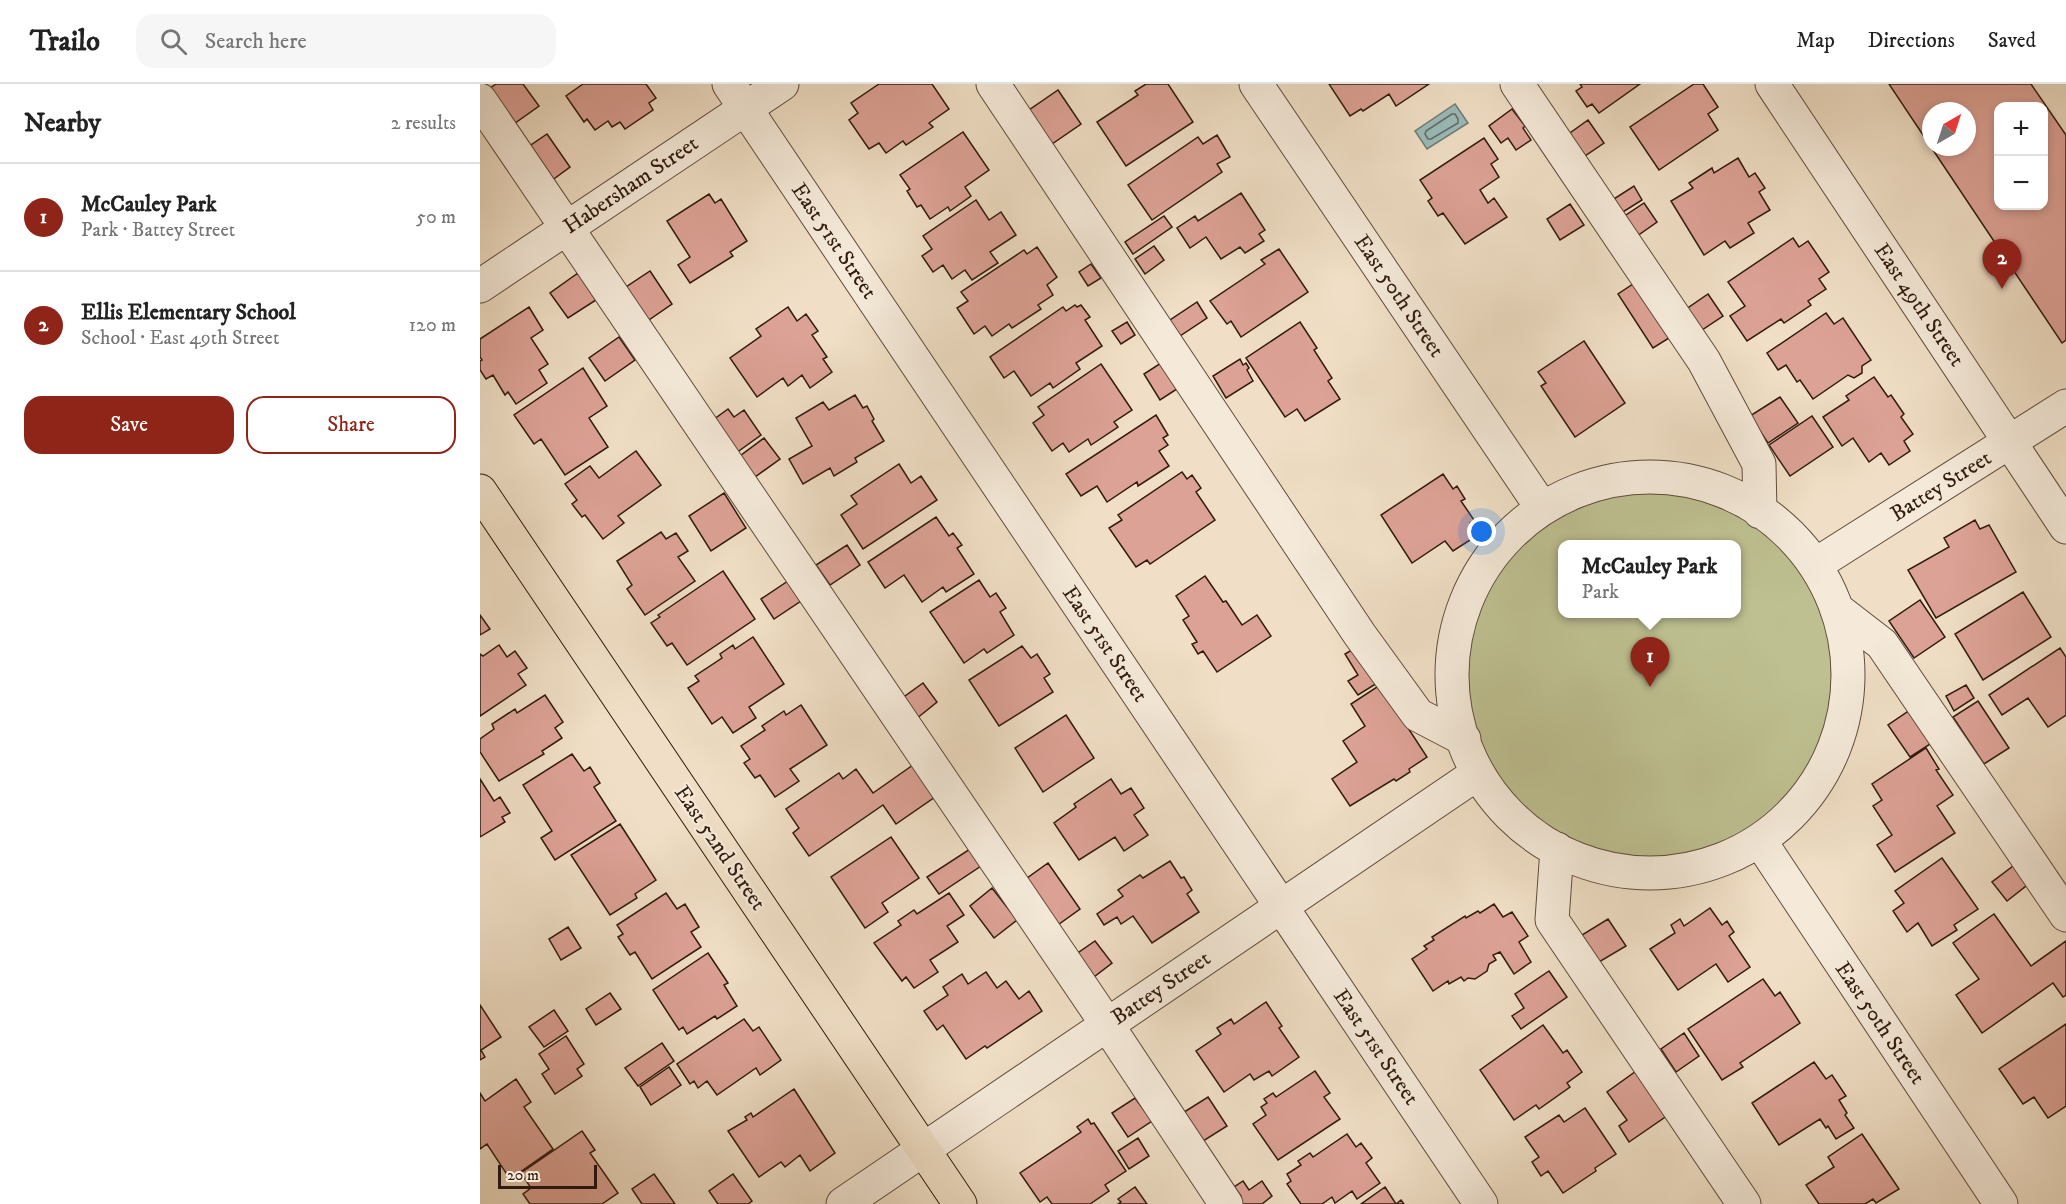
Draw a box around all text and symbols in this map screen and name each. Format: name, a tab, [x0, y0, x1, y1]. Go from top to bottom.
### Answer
search box	[136, 14, 556, 68]
text: Trailo	[30, 24, 100, 59]
icon: search	[157, 25, 190, 58]
text: Search here	[205, 28, 307, 55]
text: Map	[1796, 28, 1835, 54]
text: Directions	[1868, 28, 1955, 54]
text: Saved	[1988, 28, 2036, 54]
north arrow	[1922, 102, 1976, 156]
map controls	[1994, 102, 2048, 210]
button: +	[1994, 102, 2048, 156]
text: Nearby	[24, 107, 101, 140]
text: 2 results	[391, 111, 456, 136]
street label: Habersham Street	[558, 130, 704, 240]
button: −	[1994, 156, 2048, 210]
street label: East 51st Street	[785, 178, 883, 304]
text: McCauley Park	[81, 191, 217, 218]
text: 1	[40, 205, 47, 230]
text: 50 m	[416, 205, 456, 230]
text: Park · Battey Street	[81, 218, 235, 243]
street label: East 50th Street	[1348, 230, 1450, 362]
street label: East 49th Street	[1868, 238, 1970, 372]
pin: 2	[1982, 240, 2021, 289]
text: Ellis Elementary School	[81, 299, 296, 326]
text: 2	[39, 313, 48, 338]
text: 120 m	[409, 313, 456, 338]
text: School · East 49th Street	[81, 326, 279, 351]
button: Save	[24, 396, 234, 454]
button: Share	[246, 396, 456, 454]
street label: Battey Street	[1886, 444, 1996, 528]
your location	[1467, 517, 1496, 546]
popup	[1558, 540, 1741, 618]
text: McCauley Park	[1582, 553, 1717, 580]
text: Park	[1582, 580, 1619, 605]
street label: East 51st Street	[1056, 581, 1154, 707]
pin: 1	[1630, 638, 1670, 687]
street label: East 52nd Street	[668, 780, 772, 916]
street label: Battey Street	[1106, 945, 1216, 1031]
street label: East 50th Street	[1829, 957, 1931, 1089]
street label: East 51st Street	[1327, 984, 1425, 1110]
scale bar	[498, 1162, 597, 1190]
text: 20 m	[507, 1165, 539, 1185]

